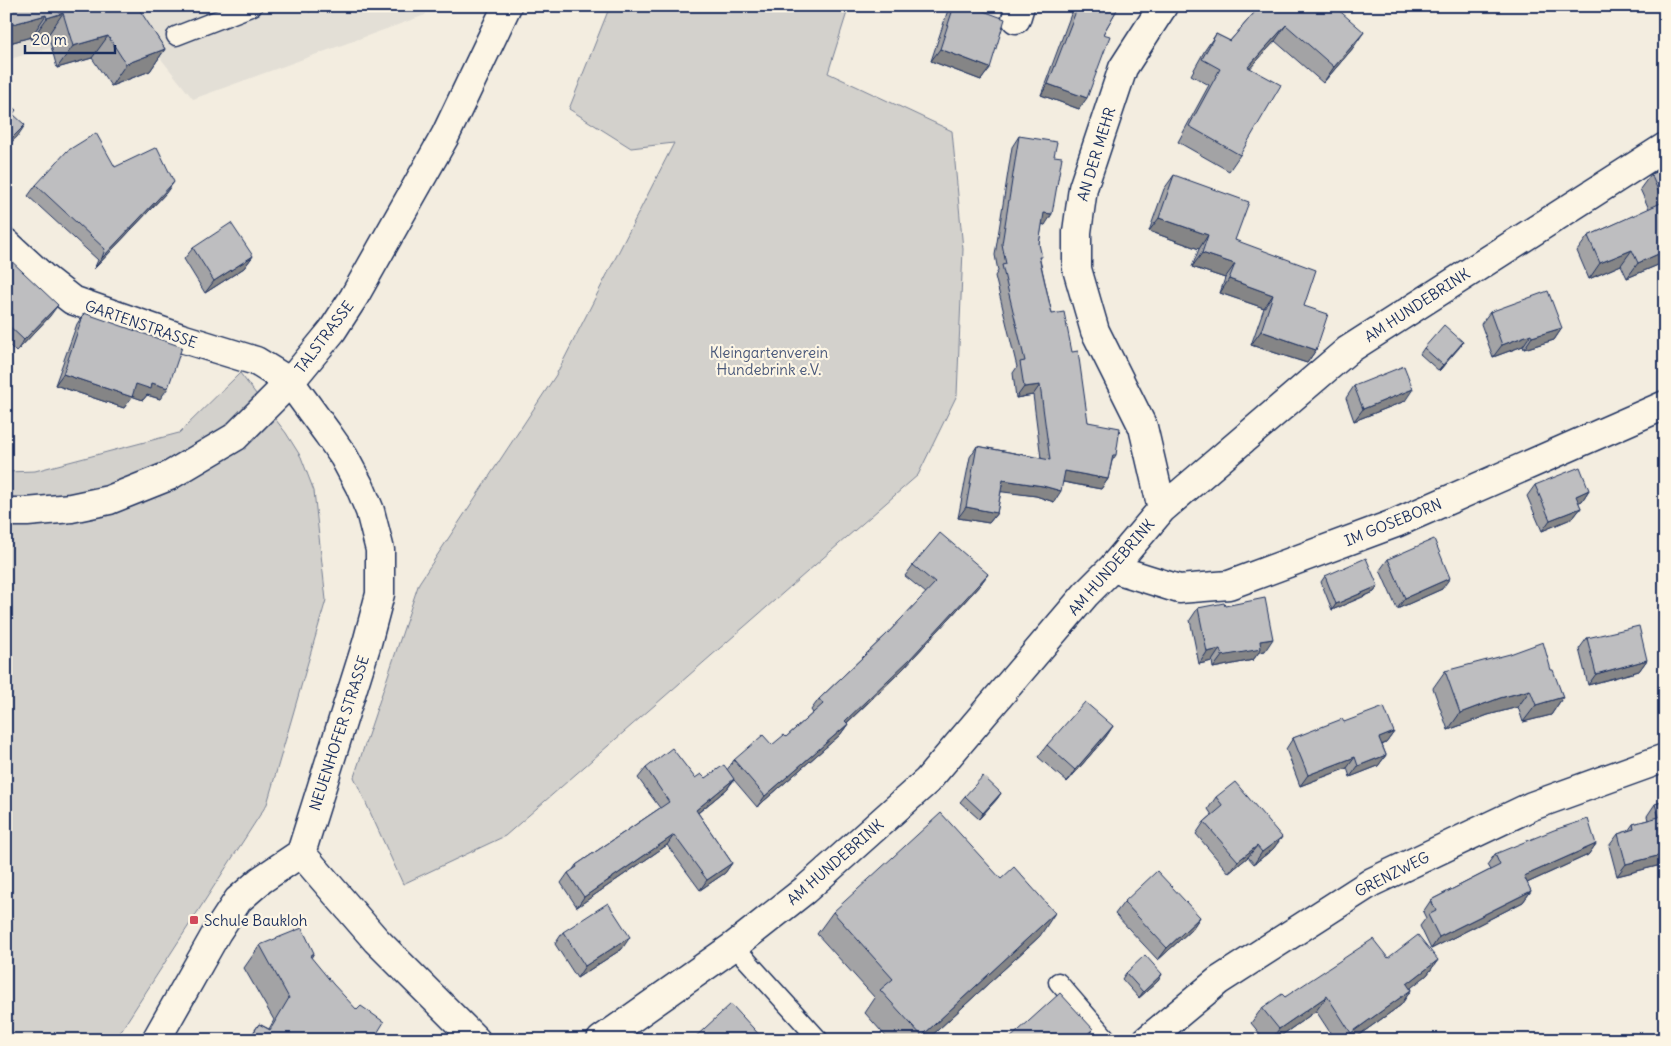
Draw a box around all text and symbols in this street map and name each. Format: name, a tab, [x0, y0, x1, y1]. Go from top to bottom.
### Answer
scale bar	[25, 22, 115, 54]
text: 20 m	[32, 30, 67, 49]
street label: AN DER MEHR	[1073, 104, 1119, 203]
street label: AM HUNDEBRINK	[1361, 263, 1474, 346]
street label: GARTENSTRASSE	[82, 296, 200, 352]
street label: TALSTRASSE	[291, 297, 358, 377]
park label: Kleingartenverein Hundebrink e.V.	[710, 343, 829, 379]
street label: IM GOSEBORN	[1342, 494, 1444, 550]
street label: AM HUNDEBRINK	[1064, 514, 1159, 619]
street label: NEUENHOFER STRASSE	[305, 653, 373, 813]
street label: AM HUNDEBRINK	[783, 814, 888, 909]
street label: GRENZWEG	[1352, 847, 1433, 901]
place label: Schule Baukloh	[204, 911, 308, 930]
marker: Schule Baukloh	[188, 914, 200, 926]

